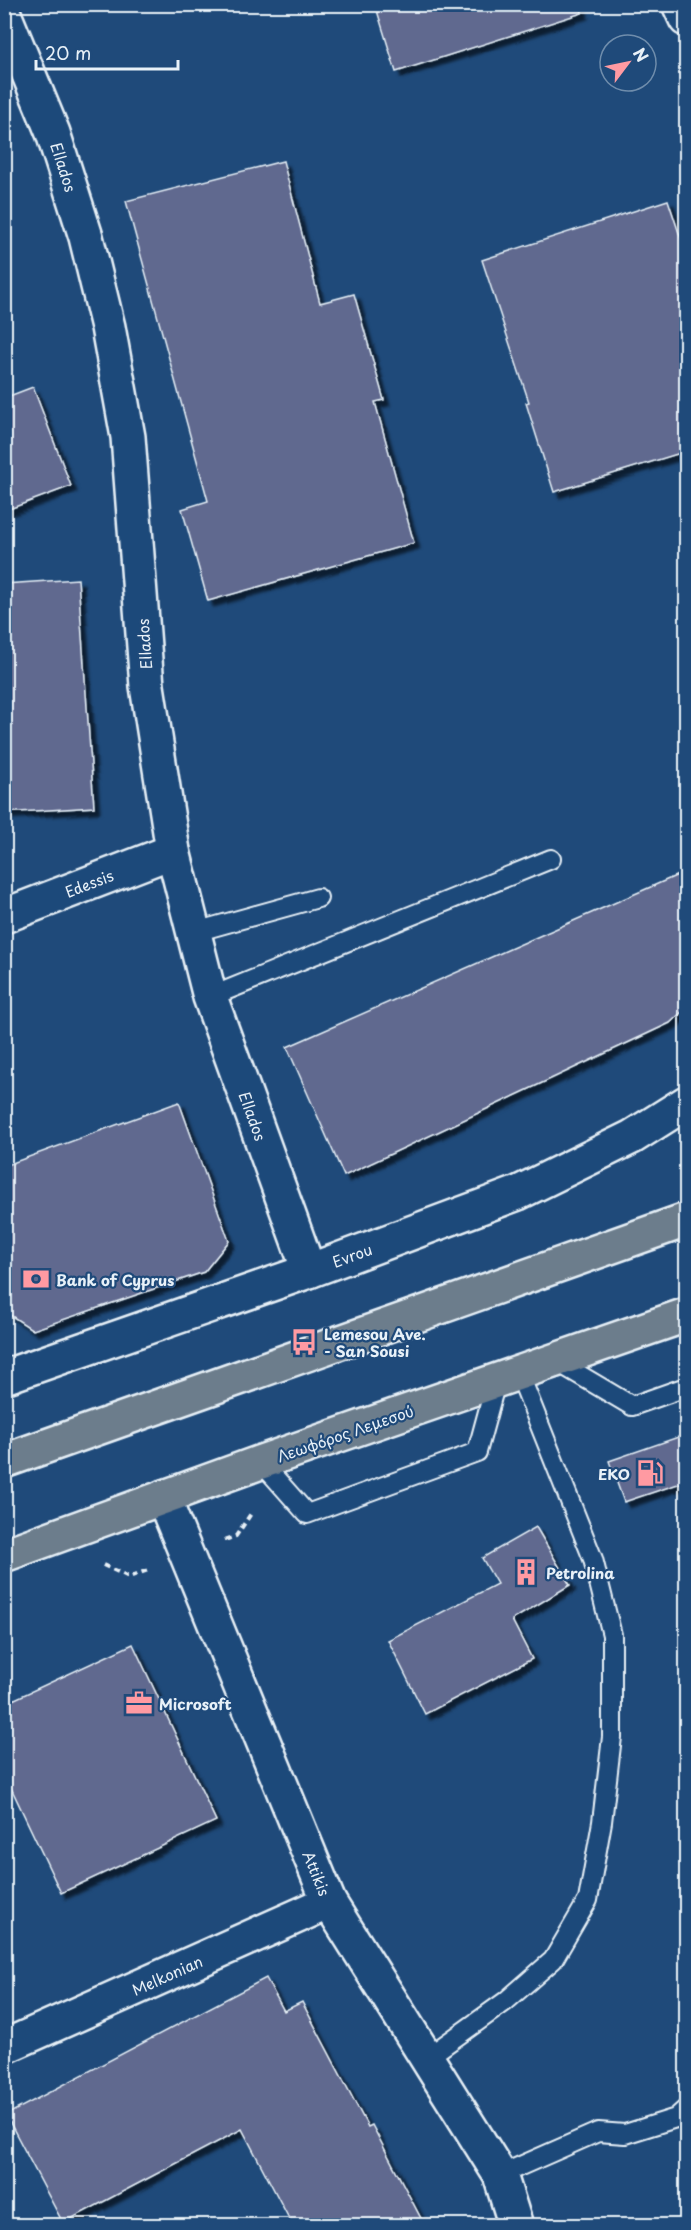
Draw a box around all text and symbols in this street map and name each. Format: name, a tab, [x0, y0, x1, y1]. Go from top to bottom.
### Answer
scale bar	[36, 33, 178, 71]
north arrow	[598, 33, 658, 93]
text: 20 m	[45, 39, 91, 66]
text: N	[628, 43, 655, 66]
street label: Ellados	[45, 139, 83, 195]
street label: Ellados	[131, 618, 157, 670]
street label: Edessis	[62, 863, 117, 903]
street label: Ellados	[234, 1088, 273, 1144]
street label: Evrou	[329, 1237, 375, 1273]
bank icon: Bank of Cyprus	[21, 1264, 51, 1294]
place label: Bank of Cyprus	[56, 1268, 174, 1291]
place label: Lemesou Ave. - San Sousi	[324, 1322, 426, 1362]
bus stop icon: Lemesou Ave. - San Sousi	[289, 1327, 319, 1357]
street label: Λεωφόρος Λεμεσού	[274, 1399, 416, 1467]
fuel station icon: EKO	[635, 1458, 665, 1488]
place label: EKO	[598, 1462, 630, 1485]
building icon: Petrolina	[511, 1557, 541, 1587]
place label: Petrolina	[546, 1561, 615, 1584]
office icon: Microsoft	[124, 1688, 154, 1718]
place label: Microsoft	[159, 1692, 232, 1715]
street label: Attikis	[298, 1847, 337, 1899]
street label: Melkonian	[128, 1949, 206, 2001]

